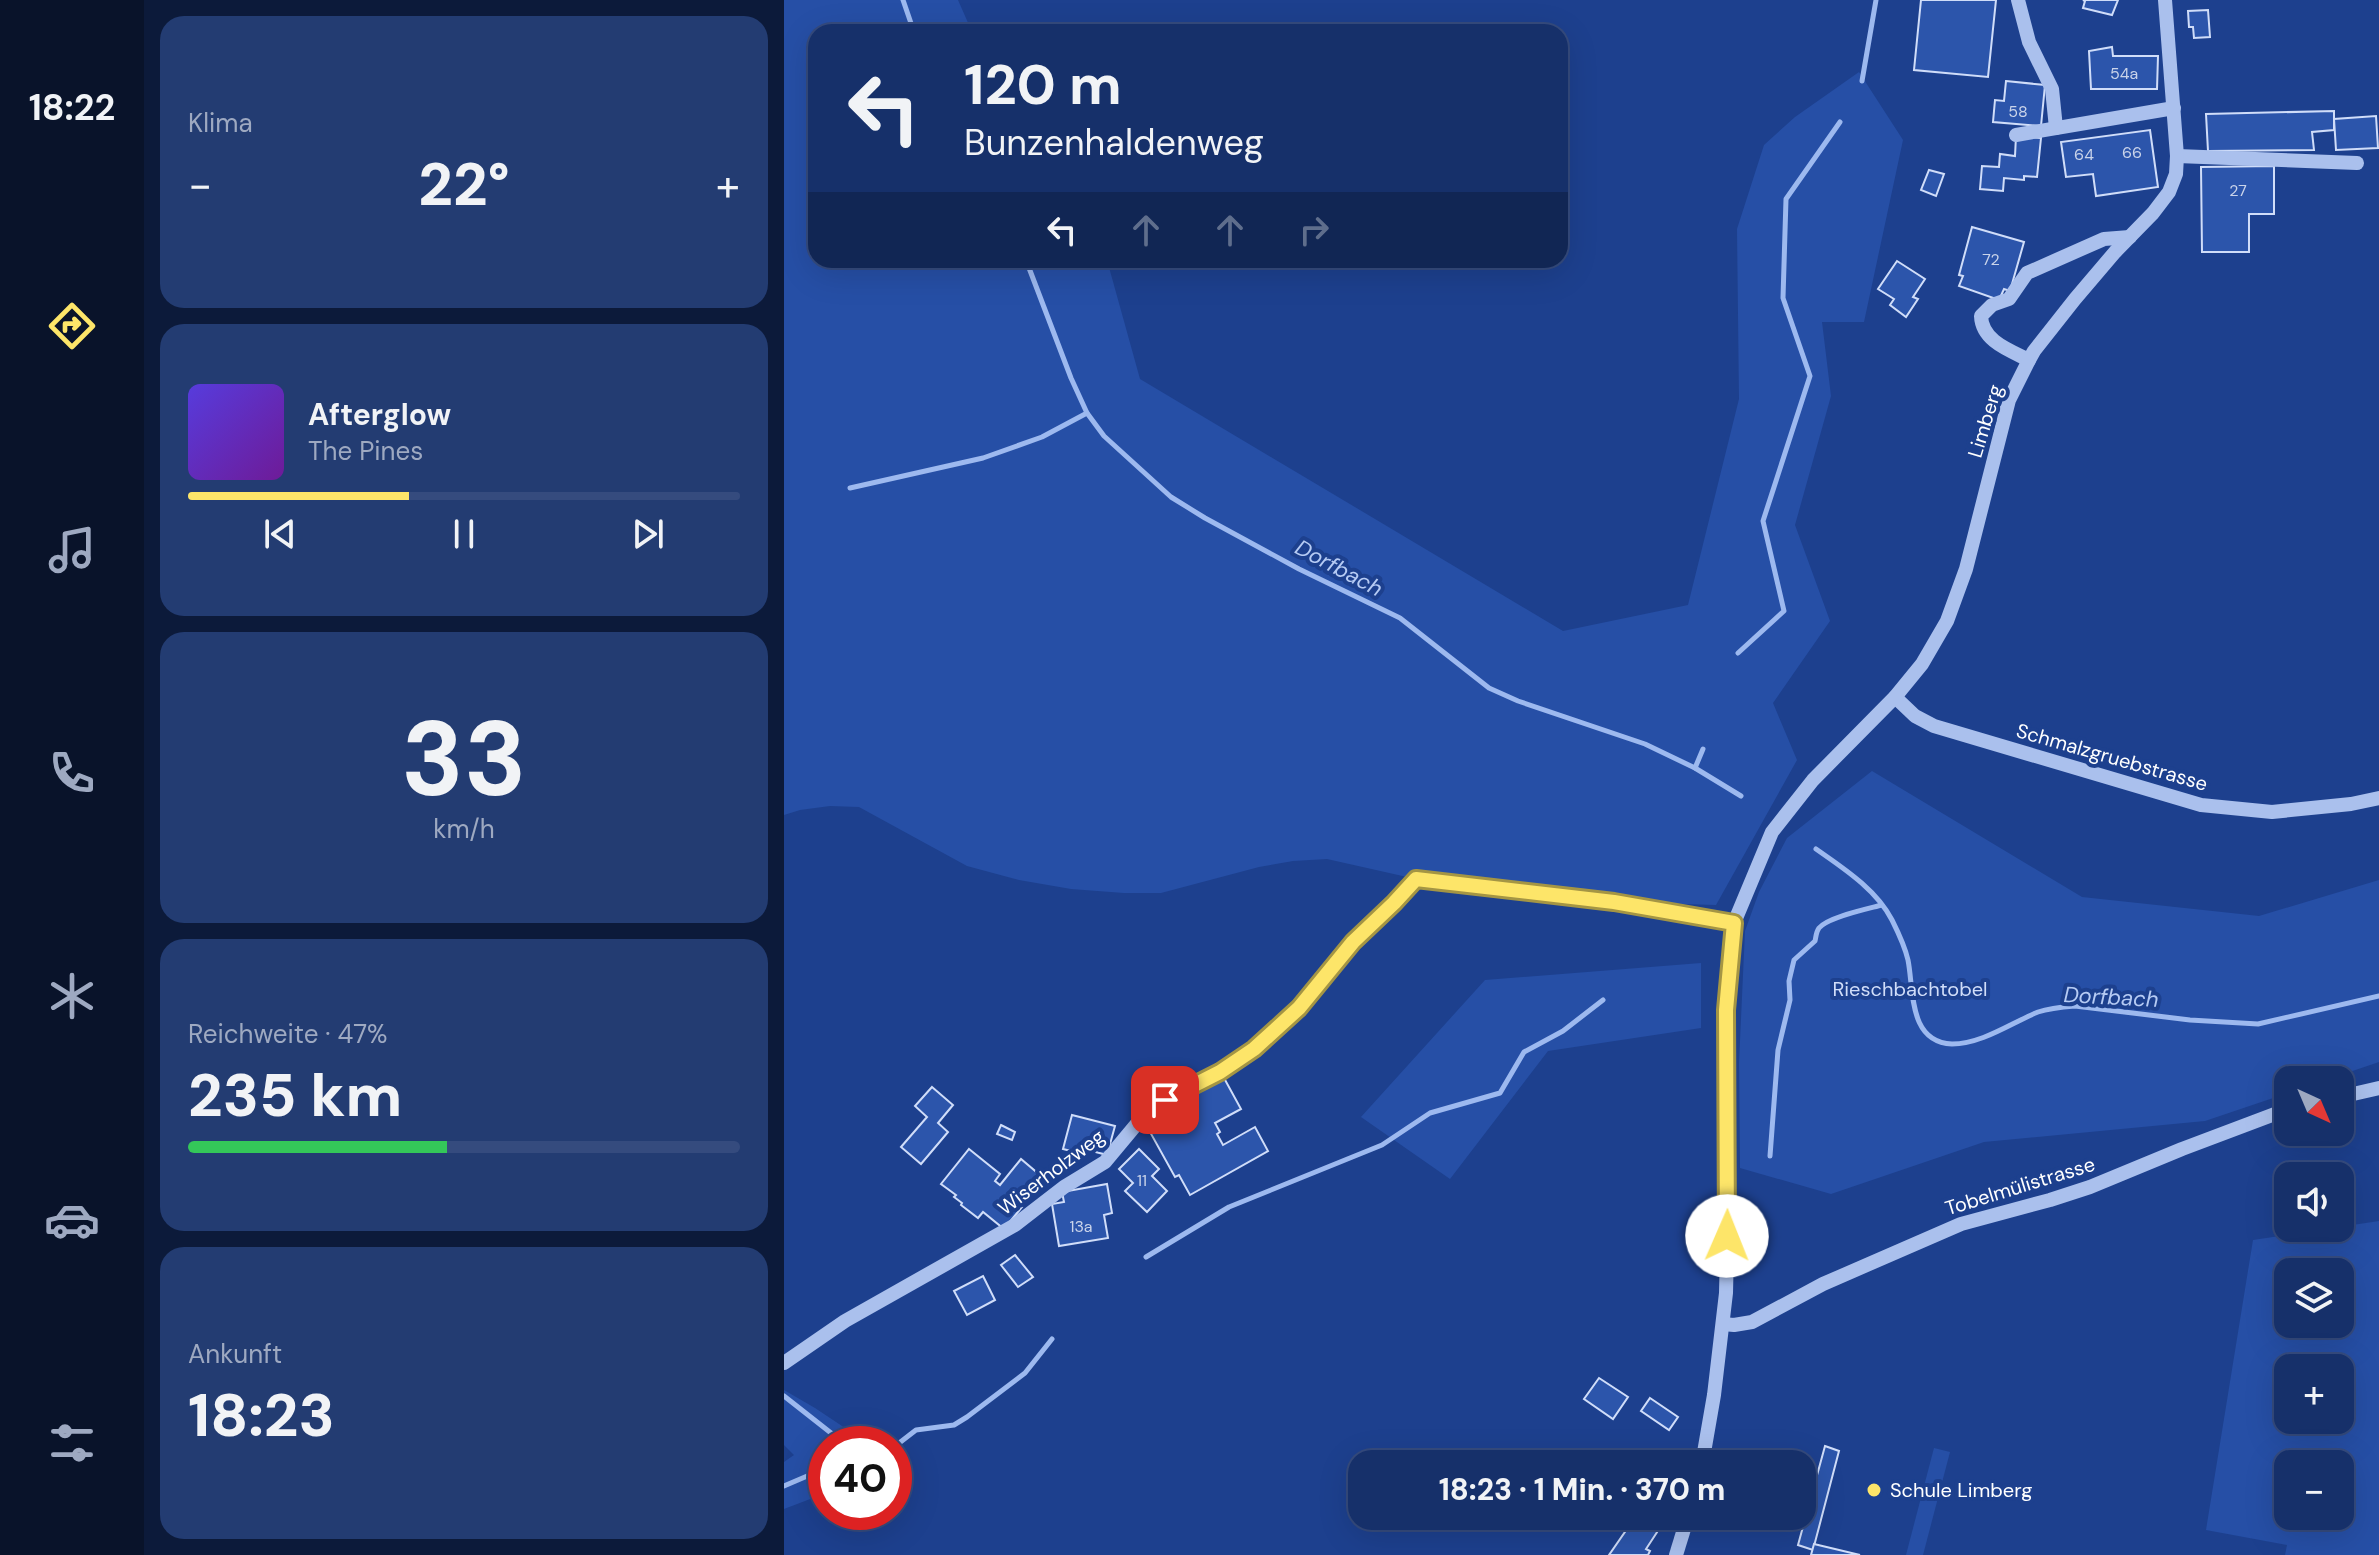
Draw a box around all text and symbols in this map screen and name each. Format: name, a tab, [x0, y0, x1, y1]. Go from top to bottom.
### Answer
text: 120 m	[964, 48, 1122, 121]
icon: left	[832, 56, 936, 160]
house number: 54a	[2110, 63, 2138, 84]
text: 18:22	[29, 84, 115, 131]
house number: 58	[2008, 101, 2028, 122]
text: Klima	[188, 106, 253, 140]
text: Bunzenhaldenweg	[964, 119, 1264, 166]
house number: 66	[2122, 142, 2142, 163]
house number: 64	[2074, 144, 2094, 165]
text: 22°	[418, 145, 510, 224]
text: −	[188, 156, 212, 214]
text: +	[716, 156, 740, 214]
house number: 27	[2229, 180, 2247, 201]
icon: left	[1040, 208, 1084, 252]
icon: ahead	[1124, 208, 1168, 252]
icon: ahead	[1208, 208, 1252, 252]
icon: right	[1292, 208, 1336, 252]
house number: 72	[1982, 249, 2000, 270]
icon: directions	[44, 298, 100, 354]
street label: Limberg	[1962, 381, 2008, 461]
text: Afterglow	[308, 395, 451, 434]
text: The Pines	[308, 434, 423, 468]
icon: previous	[258, 512, 302, 556]
icon: pause	[442, 512, 486, 556]
icon: next	[626, 512, 670, 556]
icon: music	[44, 522, 100, 578]
water label: Dorfbach	[1290, 533, 1388, 603]
text: 33	[401, 692, 527, 827]
street label: Schmalzgruebstrasse	[2013, 717, 2211, 797]
icon: phone	[44, 745, 100, 801]
text: km/h	[433, 812, 495, 846]
icon: climate	[44, 968, 100, 1024]
park label: Rieschbachtobel	[1832, 976, 1988, 1002]
water label: Dorfbach	[2063, 980, 2159, 1014]
text: Reichweite · 47%	[188, 1017, 388, 1051]
text: 235 km	[188, 1056, 402, 1135]
pin	[1131, 1066, 1199, 1134]
north arrow	[2274, 1066, 2354, 1146]
map controls	[2274, 1066, 2354, 1530]
icon: arrive	[1143, 1078, 1187, 1122]
street label: Wiserholzweg	[992, 1123, 1110, 1221]
street label: Tobelmülistrasse	[1942, 1151, 2098, 1221]
button: sound	[2274, 1162, 2354, 1242]
house number: 11	[1137, 1170, 1147, 1191]
icon: car	[44, 1192, 100, 1248]
position arrow	[1685, 1194, 1769, 1278]
house number: 13a	[1069, 1216, 1093, 1237]
button: layers	[2274, 1258, 2354, 1338]
text: Ankunft	[188, 1337, 282, 1371]
button: +	[2274, 1354, 2354, 1434]
text: 18:23	[188, 1376, 335, 1455]
icon: filters	[44, 1415, 100, 1471]
speed limit sign: 40	[808, 1426, 912, 1530]
button: −	[2274, 1450, 2354, 1530]
text: 18:23 · 1 Min. · 370 m	[1439, 1470, 1725, 1509]
place label: Schule Limberg	[1890, 1477, 2033, 1503]
marker: Schule Limberg	[1865, 1481, 1883, 1499]

